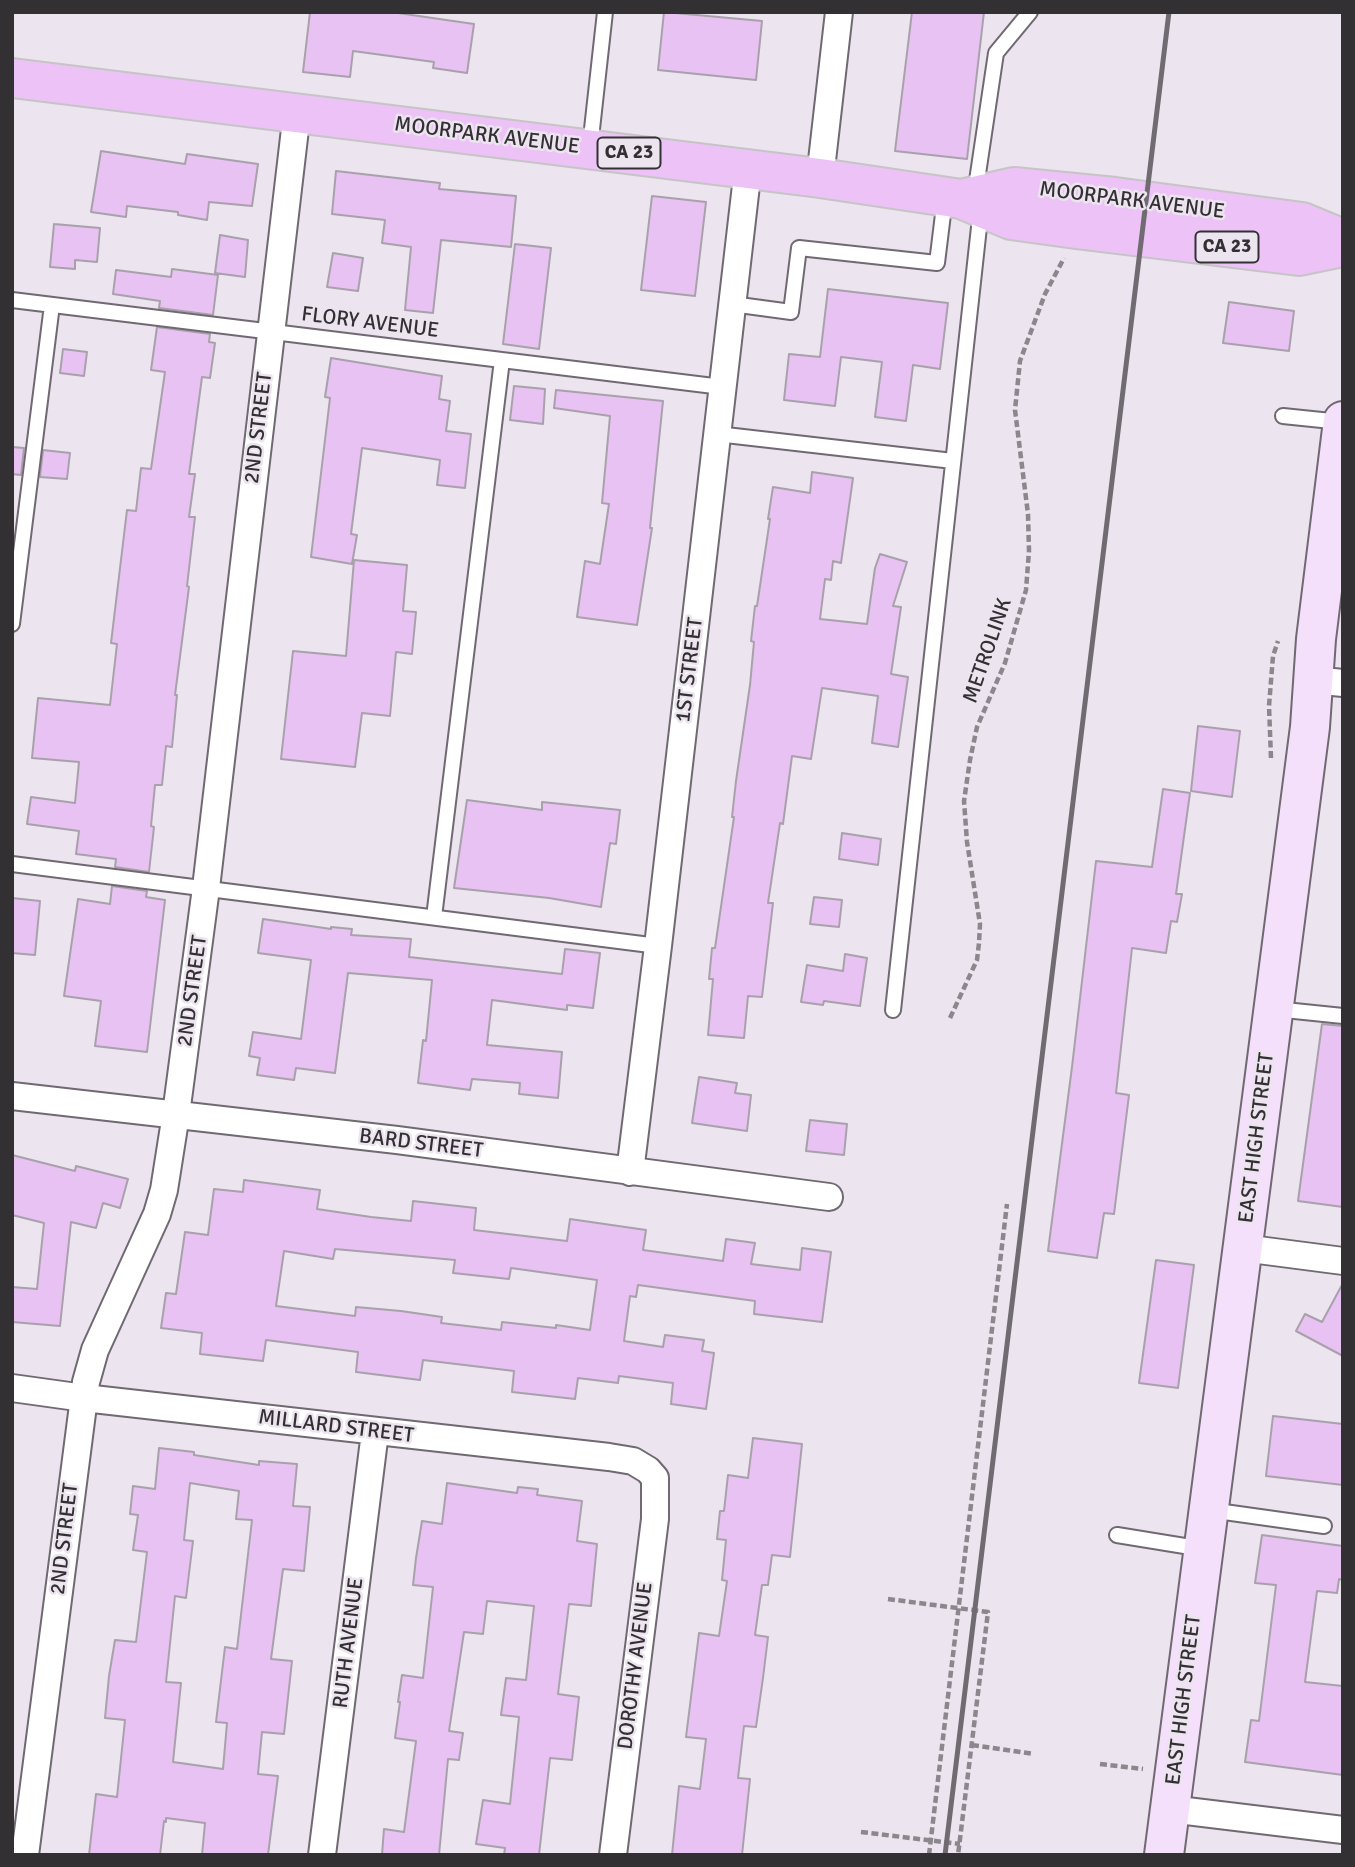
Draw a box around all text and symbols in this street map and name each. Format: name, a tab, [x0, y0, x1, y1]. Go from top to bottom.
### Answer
street label: MOORPARK AVENUE	[393, 112, 581, 160]
road number: CA 23	[598, 138, 660, 168]
street label: MOORPARK AVENUE	[1038, 177, 1226, 225]
road number: CA 23	[1196, 232, 1258, 262]
street label: FLORY AVENUE	[300, 302, 440, 344]
street label: 2ND STREET	[240, 371, 278, 485]
street label: METROLINK	[958, 595, 1018, 707]
street label: 1ST STREET	[671, 616, 709, 724]
street label: 2ND STREET	[173, 934, 213, 1048]
street label: EAST HIGH STREET	[1234, 1051, 1280, 1225]
street label: BARD STREET	[358, 1124, 484, 1164]
street label: MILLARD STREET	[257, 1405, 415, 1449]
street label: 2ND STREET	[46, 1482, 84, 1596]
street label: RUTH AVENUE	[328, 1576, 370, 1710]
street label: DOROTHY AVENUE	[613, 1581, 659, 1751]
street label: EAST HIGH STREET	[1161, 1613, 1207, 1787]

